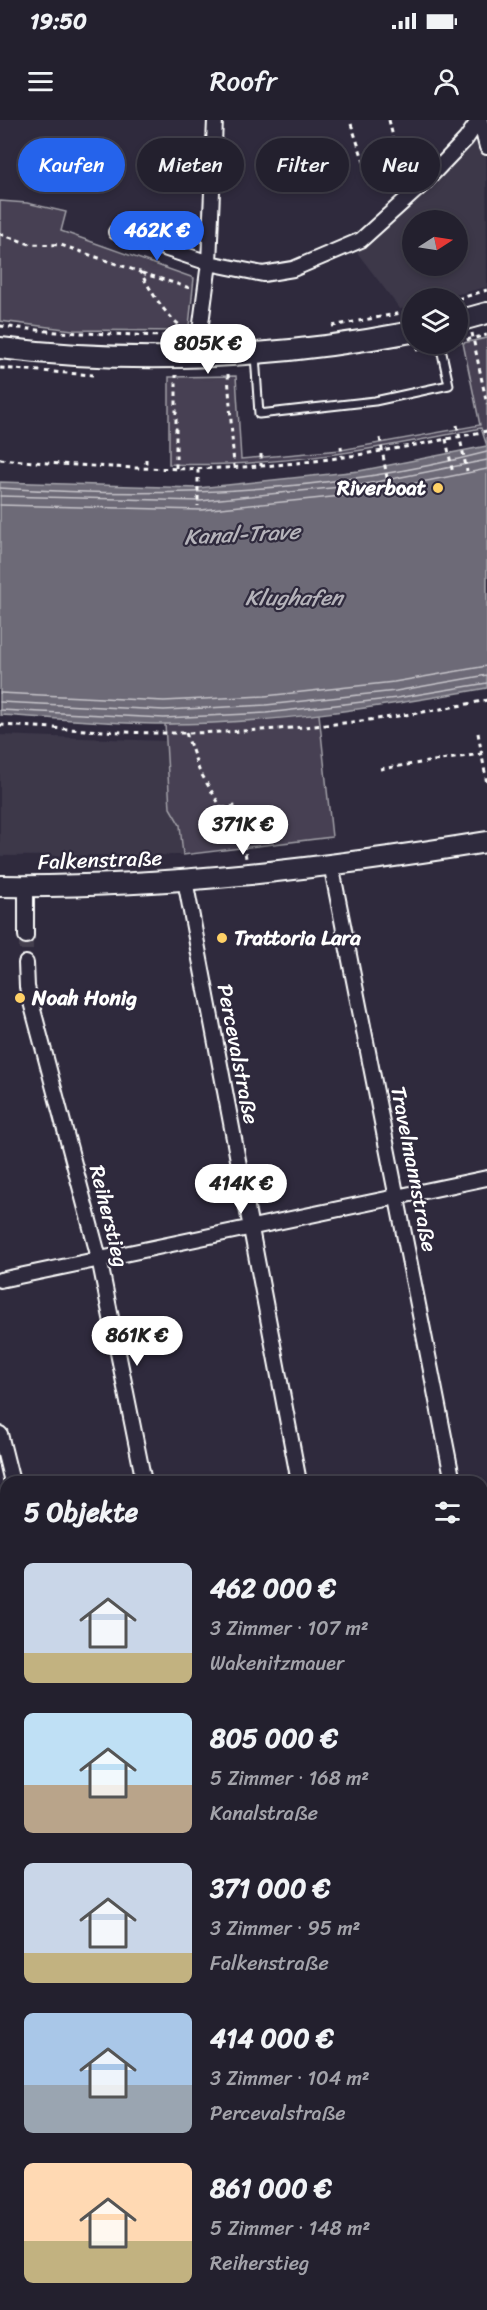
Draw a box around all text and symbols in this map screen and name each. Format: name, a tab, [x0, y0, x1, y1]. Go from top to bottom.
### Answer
text: 19:50	[30, 2, 87, 41]
text: Roofr	[210, 57, 277, 105]
icon: menu	[24, 65, 57, 98]
icon: person	[430, 65, 463, 98]
chip: Kaufen	[18, 138, 125, 192]
chip: Mieten	[137, 138, 244, 192]
chip: Filter	[256, 138, 349, 192]
chip: Neu	[361, 138, 440, 192]
north arrow	[402, 210, 468, 276]
map controls	[402, 210, 468, 354]
pin: 462K €	[108, 211, 206, 262]
text: 462K €	[124, 213, 190, 248]
button: layers	[402, 288, 468, 354]
pin: 805K €	[159, 324, 257, 375]
text: 805K €	[174, 326, 242, 361]
place label: Riverboat	[336, 469, 427, 507]
marker: Riverboat	[431, 481, 445, 495]
water label: Kanal-Trave	[183, 511, 304, 557]
water label: Klughafen	[245, 578, 345, 617]
pin: 371K €	[194, 805, 292, 856]
text: 371K €	[212, 807, 274, 842]
street label: Falkenstraße	[37, 839, 163, 881]
place label: Trattoria Lara	[234, 919, 361, 957]
marker: Trattoria Lara	[215, 931, 229, 945]
place label: Noah Honig	[31, 979, 138, 1017]
street label: Percevalstraße	[206, 981, 270, 1128]
marker: Noah Honig	[13, 991, 27, 1005]
street label: Travelmannstraße	[379, 1083, 449, 1255]
street label: Reiherstieg	[78, 1161, 140, 1271]
pin: 414K €	[192, 1164, 290, 1215]
text: 414K €	[209, 1166, 273, 1201]
pin: 861K €	[88, 1316, 186, 1367]
text: 861K €	[106, 1318, 168, 1353]
text: 5 Objekte	[24, 1489, 138, 1535]
icon: filters	[431, 1496, 464, 1529]
text: 462 000 €	[210, 1565, 336, 1611]
icon: home	[72, 1587, 144, 1659]
text: 3 Zimmer · 107 m²	[210, 1611, 369, 1646]
text: Wakenitzmauer	[210, 1646, 344, 1681]
text: 805 000 €	[210, 1715, 338, 1761]
icon: home	[72, 1737, 144, 1809]
text: 5 Zimmer · 168 m²	[210, 1761, 369, 1796]
text: Kanalstraße	[210, 1796, 318, 1831]
text: 371 000 €	[210, 1865, 330, 1911]
icon: home	[72, 1887, 144, 1959]
text: 3 Zimmer · 95 m²	[210, 1911, 360, 1946]
text: Falkenstraße	[210, 1946, 329, 1981]
text: 414 000 €	[210, 2015, 334, 2061]
icon: home	[72, 2037, 144, 2109]
text: 3 Zimmer · 104 m²	[210, 2061, 370, 2096]
text: Percevalstraße	[210, 2096, 346, 2131]
text: 861 000 €	[210, 2165, 332, 2211]
icon: home	[72, 2187, 144, 2259]
text: 5 Zimmer · 148 m²	[210, 2211, 370, 2246]
text: Reiherstieg	[210, 2246, 309, 2281]

